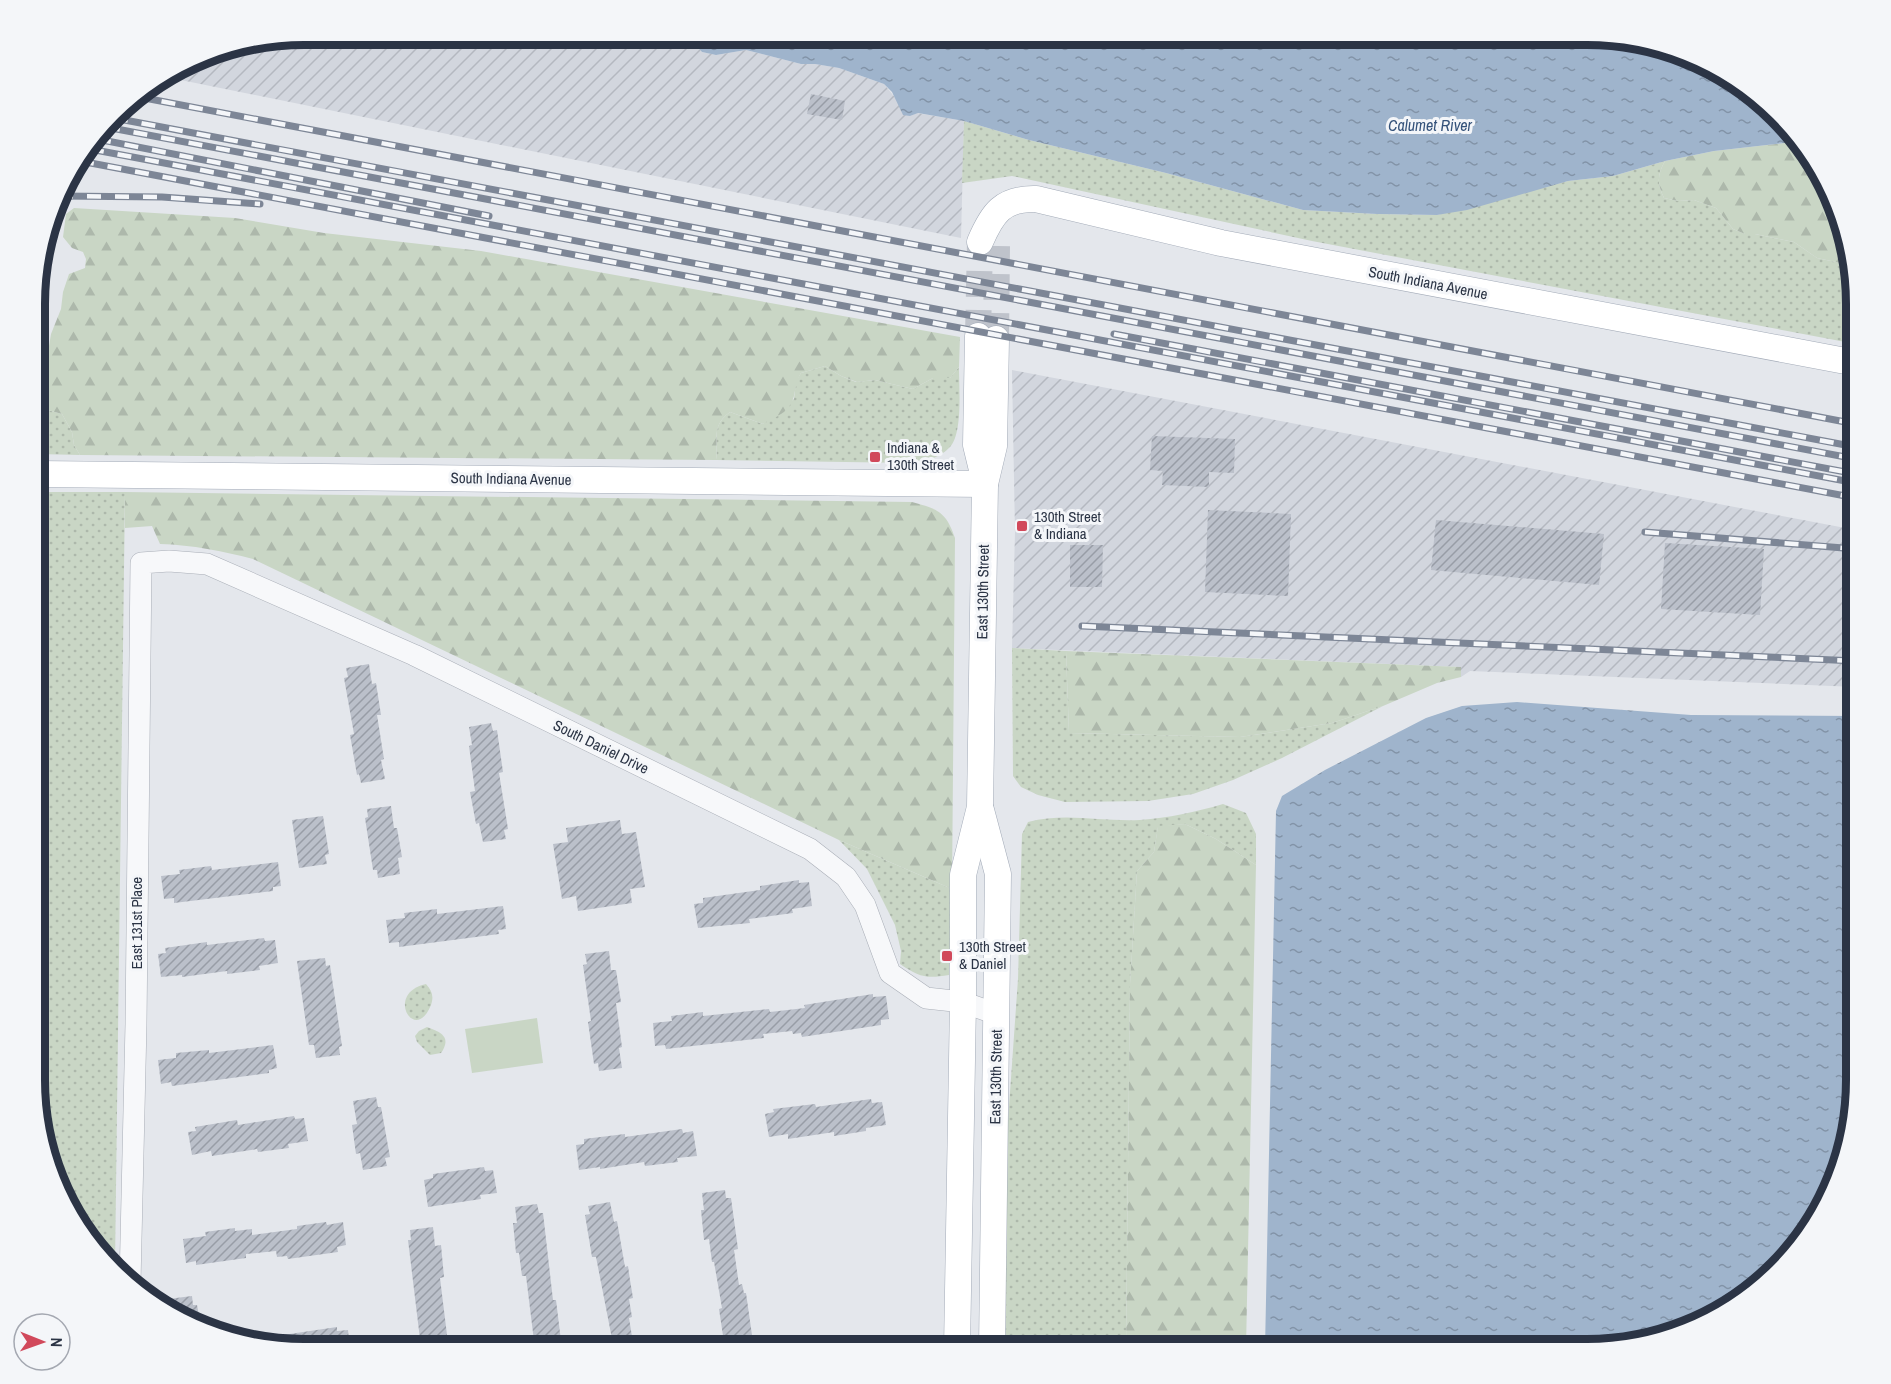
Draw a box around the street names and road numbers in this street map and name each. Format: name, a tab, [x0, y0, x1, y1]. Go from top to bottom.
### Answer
street label: South Indiana Avenue	[1367, 261, 1490, 304]
street label: South Indiana Avenue	[450, 467, 572, 490]
street label: East 130th Street	[971, 544, 994, 640]
street label: South Daniel Drive	[550, 714, 653, 779]
street label: East 131st Place	[126, 877, 147, 969]
street label: East 130th Street	[984, 1029, 1007, 1125]

